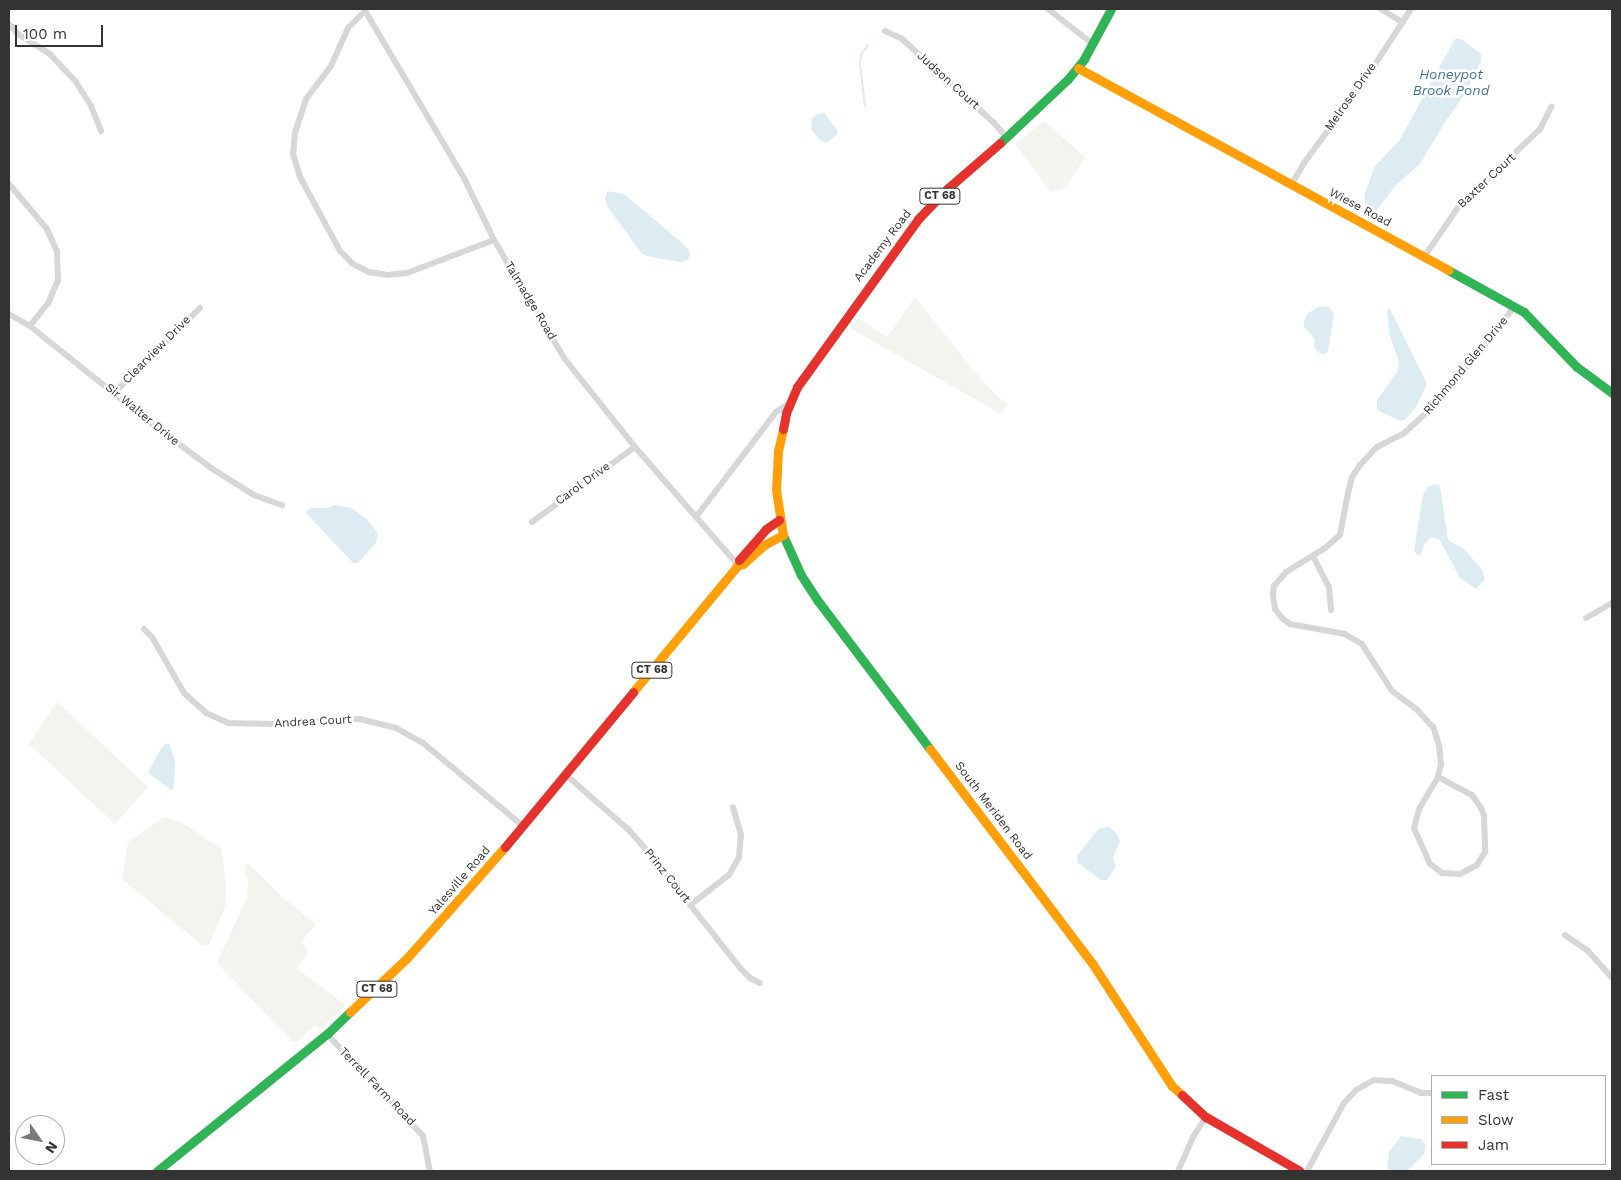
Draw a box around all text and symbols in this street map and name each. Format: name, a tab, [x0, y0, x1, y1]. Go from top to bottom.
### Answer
scale bar	[18, 15, 105, 47]
text: 100 m	[23, 25, 67, 43]
street label: Judson Court	[914, 49, 982, 113]
street label: Melrose Drive	[1322, 60, 1380, 134]
water label: Honeypot Brook Pond	[1413, 66, 1489, 98]
street label: Baxter Court	[1455, 150, 1519, 212]
street label: Wiese Road	[1326, 186, 1394, 230]
road number: CT 68	[919, 188, 961, 205]
street label: Academy Road	[851, 207, 915, 285]
street label: Talmadge Road	[501, 259, 559, 343]
street label: Clearview Drive	[120, 313, 194, 387]
street label: Richmond Glen Drive	[1421, 314, 1511, 418]
street label: Sir Walter Drive	[102, 380, 182, 450]
street label: Carol Drive	[553, 459, 613, 509]
road number: CT 68	[631, 662, 673, 678]
street label: Andrea Court	[274, 713, 352, 731]
street label: South Meriden Road	[951, 759, 1035, 863]
street label: Yalesville Road	[426, 844, 494, 918]
street label: Prinz Court	[641, 846, 693, 906]
road number: CT 68	[356, 981, 398, 998]
street label: Terrell Farm Road	[336, 1045, 418, 1129]
legend	[1431, 1075, 1606, 1165]
text: Fast	[1478, 1086, 1509, 1104]
text: Slow	[1478, 1111, 1514, 1129]
north arrow	[15, 1115, 65, 1165]
text: Jam	[1478, 1136, 1509, 1154]
text: N	[42, 1139, 61, 1156]

